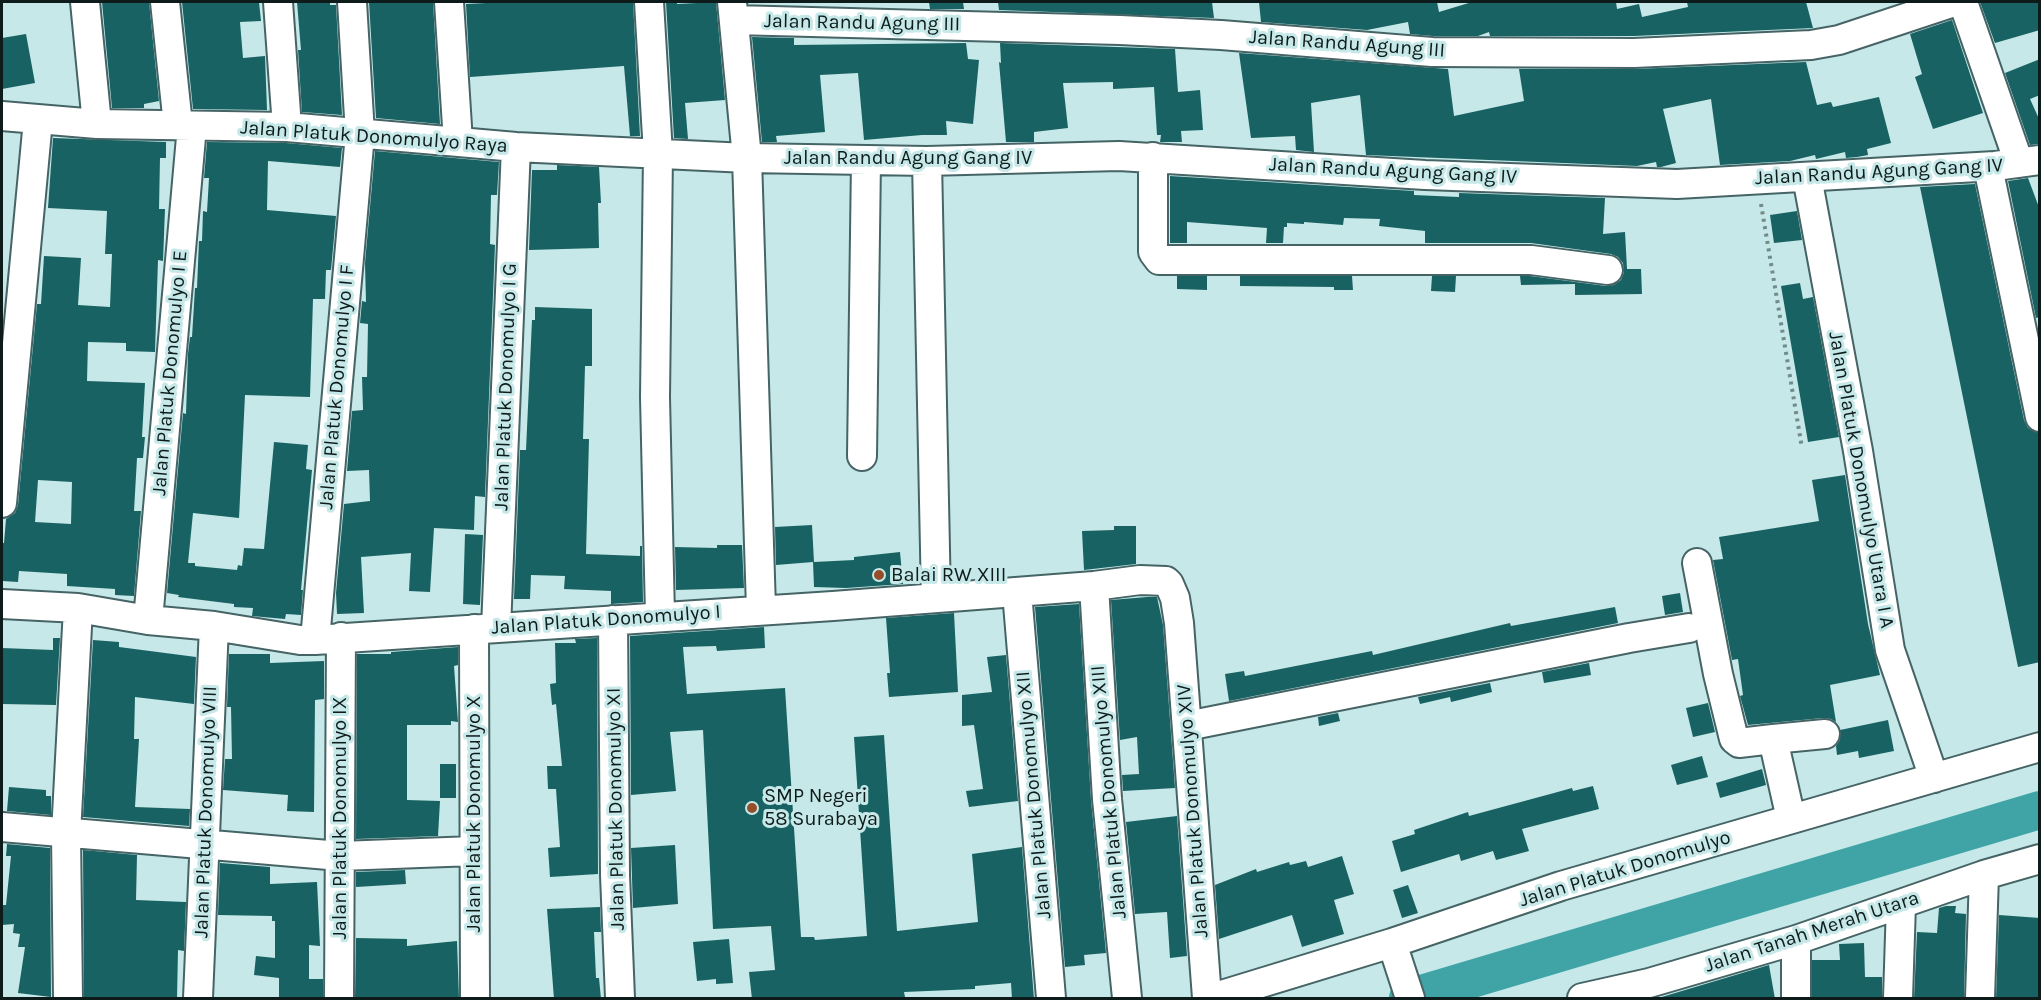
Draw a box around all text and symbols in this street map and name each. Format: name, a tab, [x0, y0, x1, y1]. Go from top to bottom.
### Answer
street label: Jalan Randu Agung III	[764, 9, 960, 37]
street label: Jalan Randu Agung III	[1248, 25, 1446, 63]
street label: Jalan Platuk Donomulyo Raya	[240, 116, 508, 158]
street label: Jalan Randu Agung Gang IV	[784, 146, 1032, 170]
street label: Jalan Randu Agung Gang IV	[1268, 153, 1518, 189]
street label: Jalan Randu Agung Gang IV	[1754, 154, 2004, 190]
street label: Jalan Platuk Donomulyo I E	[147, 249, 193, 497]
street label: Jalan Platuk Donomulyo I G	[490, 263, 522, 511]
street label: Jalan Platuk Donomulyo I F	[314, 264, 360, 510]
street label: Jalan Platuk Donomulyo Utara I A	[1823, 330, 1899, 630]
place label: Balai RW XIII	[891, 563, 1006, 587]
marker: Balai RW XIII	[872, 568, 886, 582]
street label: Jalan Platuk Donomulyo I	[490, 600, 722, 640]
street label: Jalan Platuk Donomulyo XIII	[1086, 664, 1132, 920]
street label: Jalan Platuk Donomulyo XII	[1011, 670, 1057, 920]
street label: Jalan Platuk Donomulyo XIV	[1172, 683, 1214, 939]
street label: Jalan Platuk Donomulyo VIII	[190, 685, 222, 939]
street label: Jalan Platuk Donomulyo XI	[602, 687, 630, 931]
street label: Jalan Platuk Donomulyo X	[462, 695, 486, 933]
street label: Jalan Platuk Donomulyo IX	[328, 697, 352, 939]
place label: SMP Negeri 58 Surabaya	[764, 784, 878, 831]
marker: SMP Negeri 58 Surabaya	[745, 801, 759, 815]
street label: Jalan Platuk Donomulyo	[1516, 825, 1734, 913]
street label: Jalan Tanah Merah Utara	[1702, 886, 1922, 978]

